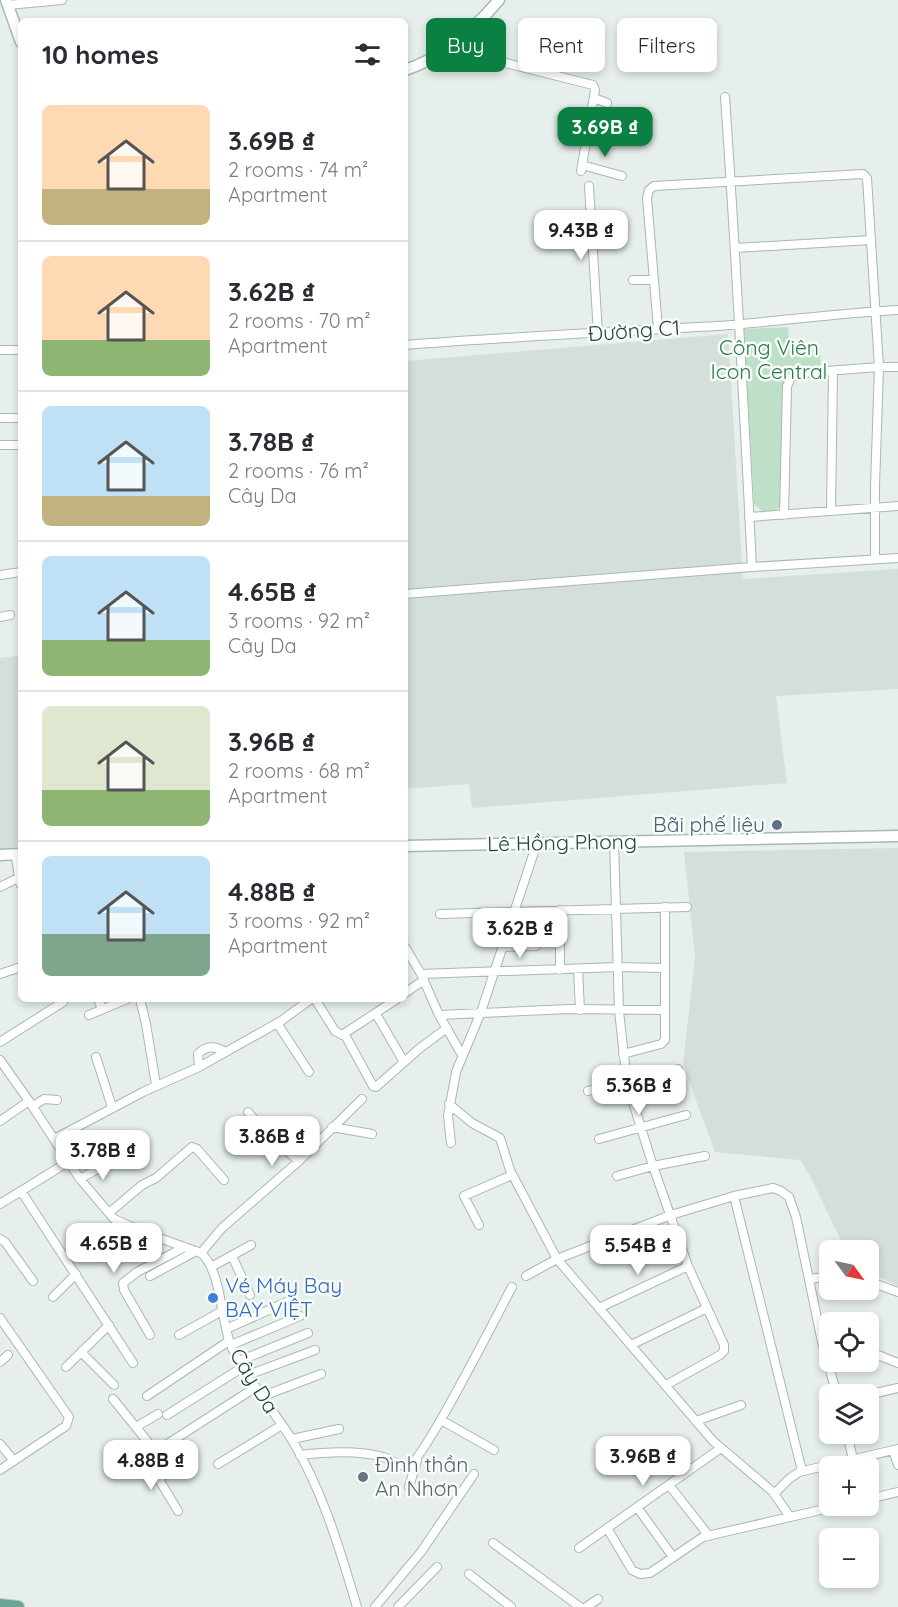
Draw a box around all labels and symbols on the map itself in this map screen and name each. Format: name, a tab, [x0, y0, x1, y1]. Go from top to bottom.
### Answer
pin: 3.69B ₫	[550, 107, 660, 158]
pin: 9.43B ₫	[526, 210, 636, 261]
street label: Đường C1	[587, 314, 681, 346]
park label: Công Viên Icon Central	[711, 334, 827, 384]
place label: Bãi phế liệu	[653, 811, 765, 837]
marker: Bãi phế liệu	[770, 818, 784, 832]
street label: Lê Hồng Phong	[487, 828, 637, 856]
pin: 3.62B ₫	[465, 908, 575, 959]
pin: 5.36B ₫	[584, 1065, 694, 1116]
pin: 3.86B ₫	[217, 1116, 327, 1167]
pin: 3.78B ₫	[48, 1130, 158, 1181]
pin: 4.65B ₫	[59, 1223, 169, 1274]
pin: 5.54B ₫	[583, 1225, 693, 1276]
north arrow	[819, 1240, 879, 1300]
place label: Vé Máy Bay BAY VIỆT	[225, 1272, 342, 1322]
marker: Vé Máy Bay BAY VIỆT	[206, 1291, 220, 1305]
street label: Cây Da	[225, 1343, 285, 1418]
pin: 3.96B ₫	[588, 1436, 698, 1487]
pin: 4.88B ₫	[96, 1440, 206, 1491]
place label: Đình thần An Nhơn	[375, 1451, 468, 1501]
marker: Đình thần An Nhơn	[356, 1470, 370, 1484]

